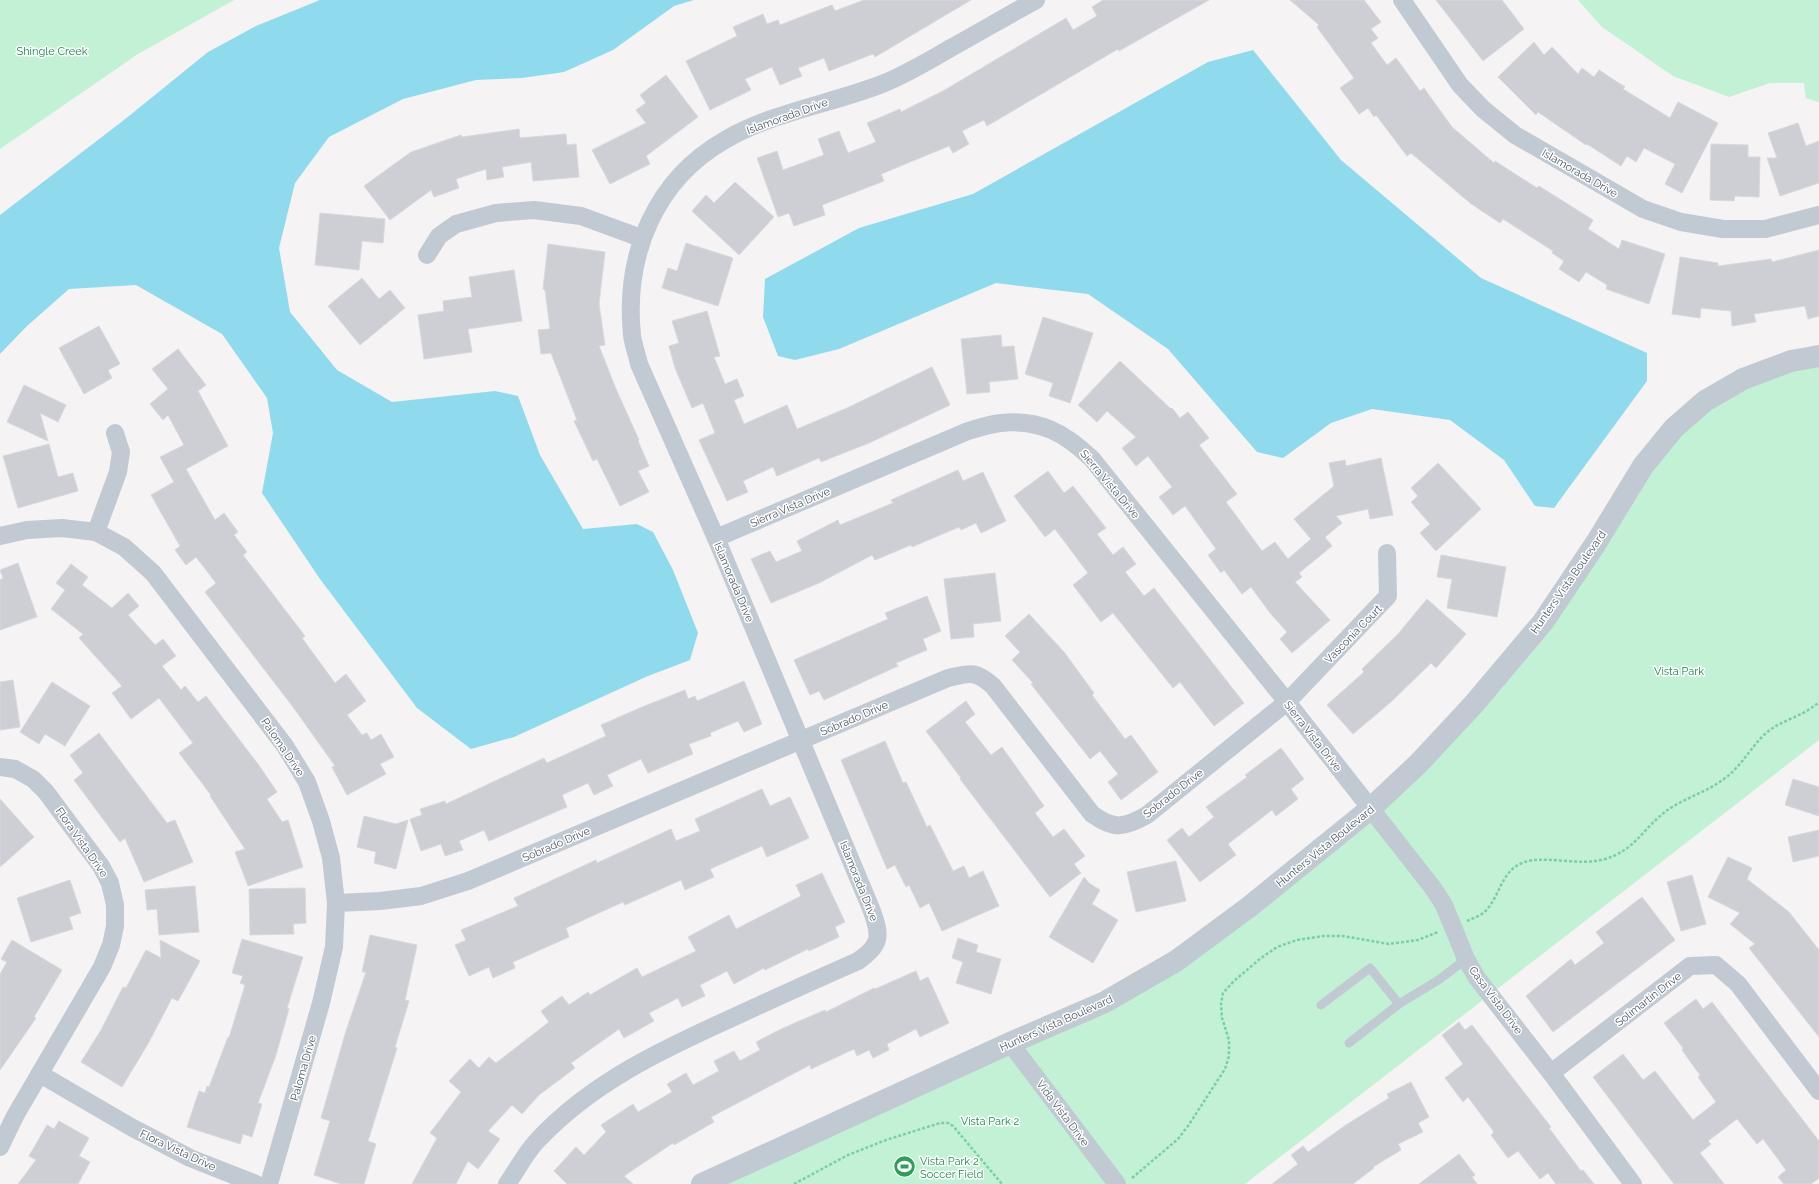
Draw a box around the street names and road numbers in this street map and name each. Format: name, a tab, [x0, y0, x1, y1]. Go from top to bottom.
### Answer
street label: Islamorada Drive	[745, 96, 830, 137]
street label: Islamorada Drive	[1540, 146, 1620, 201]
street label: Sierra Vista Drive	[1077, 447, 1142, 522]
street label: Sierra Vista Drive	[748, 485, 833, 530]
street label: Hunters Vista Boulevard	[1528, 528, 1609, 636]
street label: Islamorada Drive	[711, 540, 756, 625]
street label: Vasconia Court	[1322, 602, 1385, 666]
street label: Sobrado Drive	[818, 698, 891, 739]
street label: Sierra Vista Drive	[1281, 699, 1344, 774]
street label: Paloma Drive	[258, 716, 307, 779]
street label: Sobrado Drive	[1141, 766, 1206, 821]
street label: Hunters Vista Boulevard	[1274, 803, 1377, 890]
street label: Flora Vista Drive	[53, 805, 111, 880]
street label: Sobrado Drive	[520, 824, 593, 865]
street label: Islamorada Drive	[837, 839, 881, 924]
street label: Casa Vista Drive	[1466, 964, 1526, 1037]
street label: Solimartin Drive	[1613, 969, 1684, 1029]
street label: Hunters Vista Boulevard	[998, 993, 1115, 1054]
street label: Paloma Drive	[288, 1033, 319, 1102]
street label: Vida Vista Drive	[1034, 1078, 1092, 1149]
street label: Flora Vista Drive	[138, 1127, 218, 1174]

